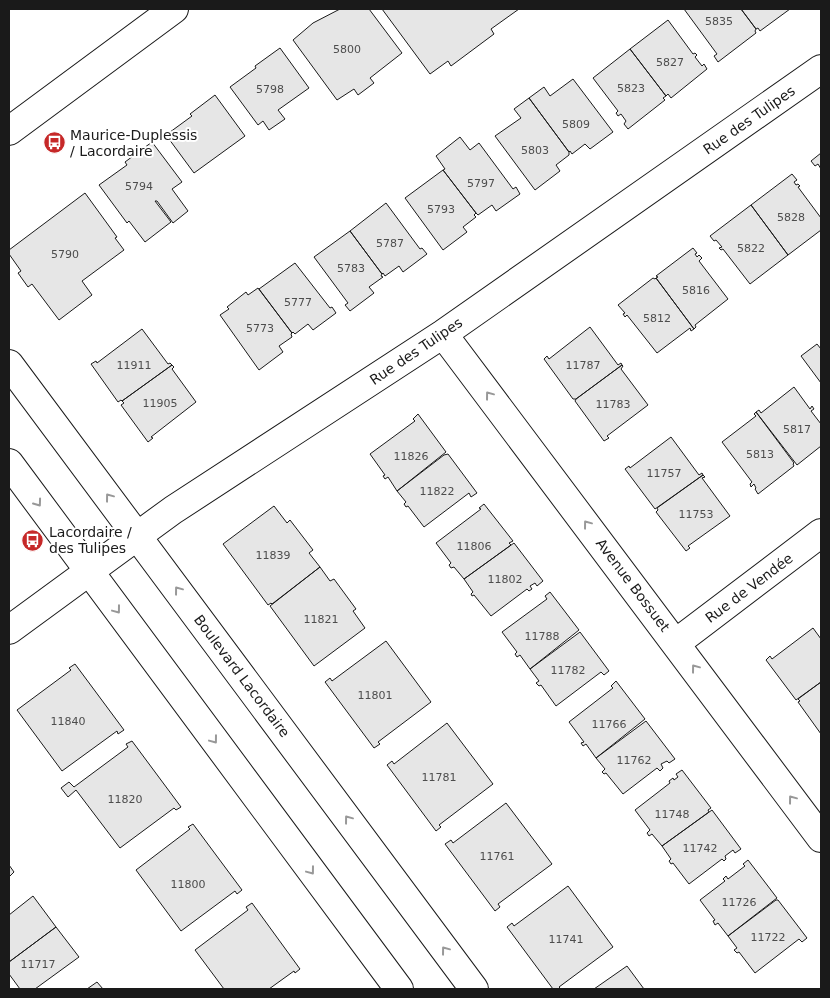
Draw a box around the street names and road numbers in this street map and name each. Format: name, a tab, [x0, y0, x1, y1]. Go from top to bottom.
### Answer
street label: Rue des Tulipes	[700, 82, 798, 158]
street label: Rue des Tulipes	[367, 314, 465, 388]
street label: Avenue Bossuet	[593, 535, 673, 635]
street label: Rue de Vendée	[702, 550, 796, 626]
street label: Boulevard Lacordaire	[191, 612, 293, 740]

